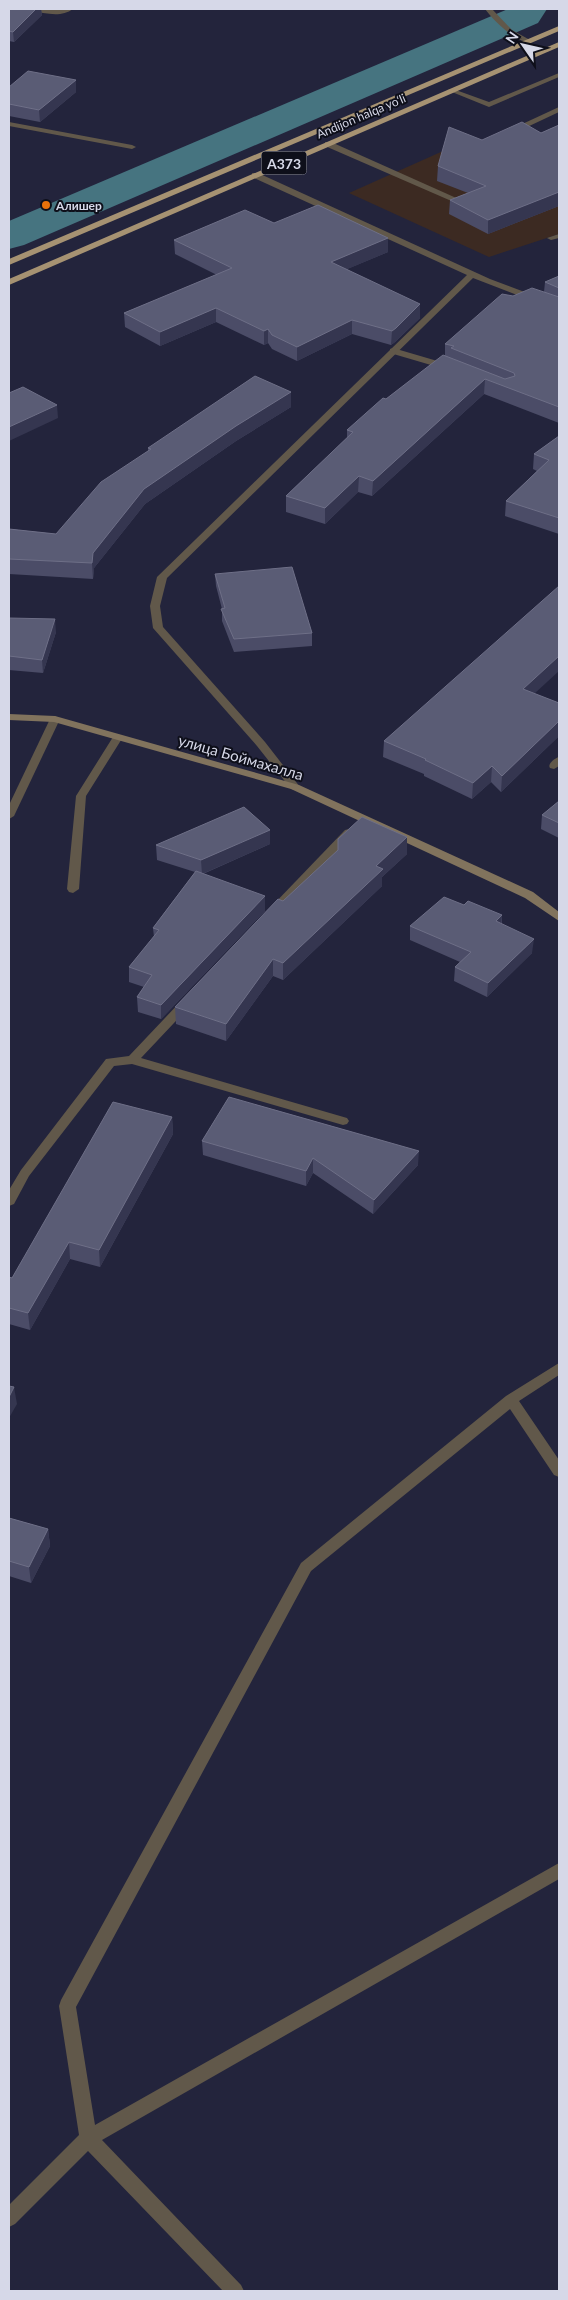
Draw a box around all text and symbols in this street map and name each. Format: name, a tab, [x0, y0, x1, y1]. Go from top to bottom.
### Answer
north arrow	[498, 20, 548, 70]
text: N	[502, 28, 522, 47]
street label: Andijon halqa yo‘li	[314, 90, 408, 142]
road number: A373	[262, 152, 306, 174]
place label: Алишер	[55, 198, 102, 213]
marker: Алишер	[40, 199, 52, 211]
street label: улица Боймахалла	[176, 731, 306, 783]

